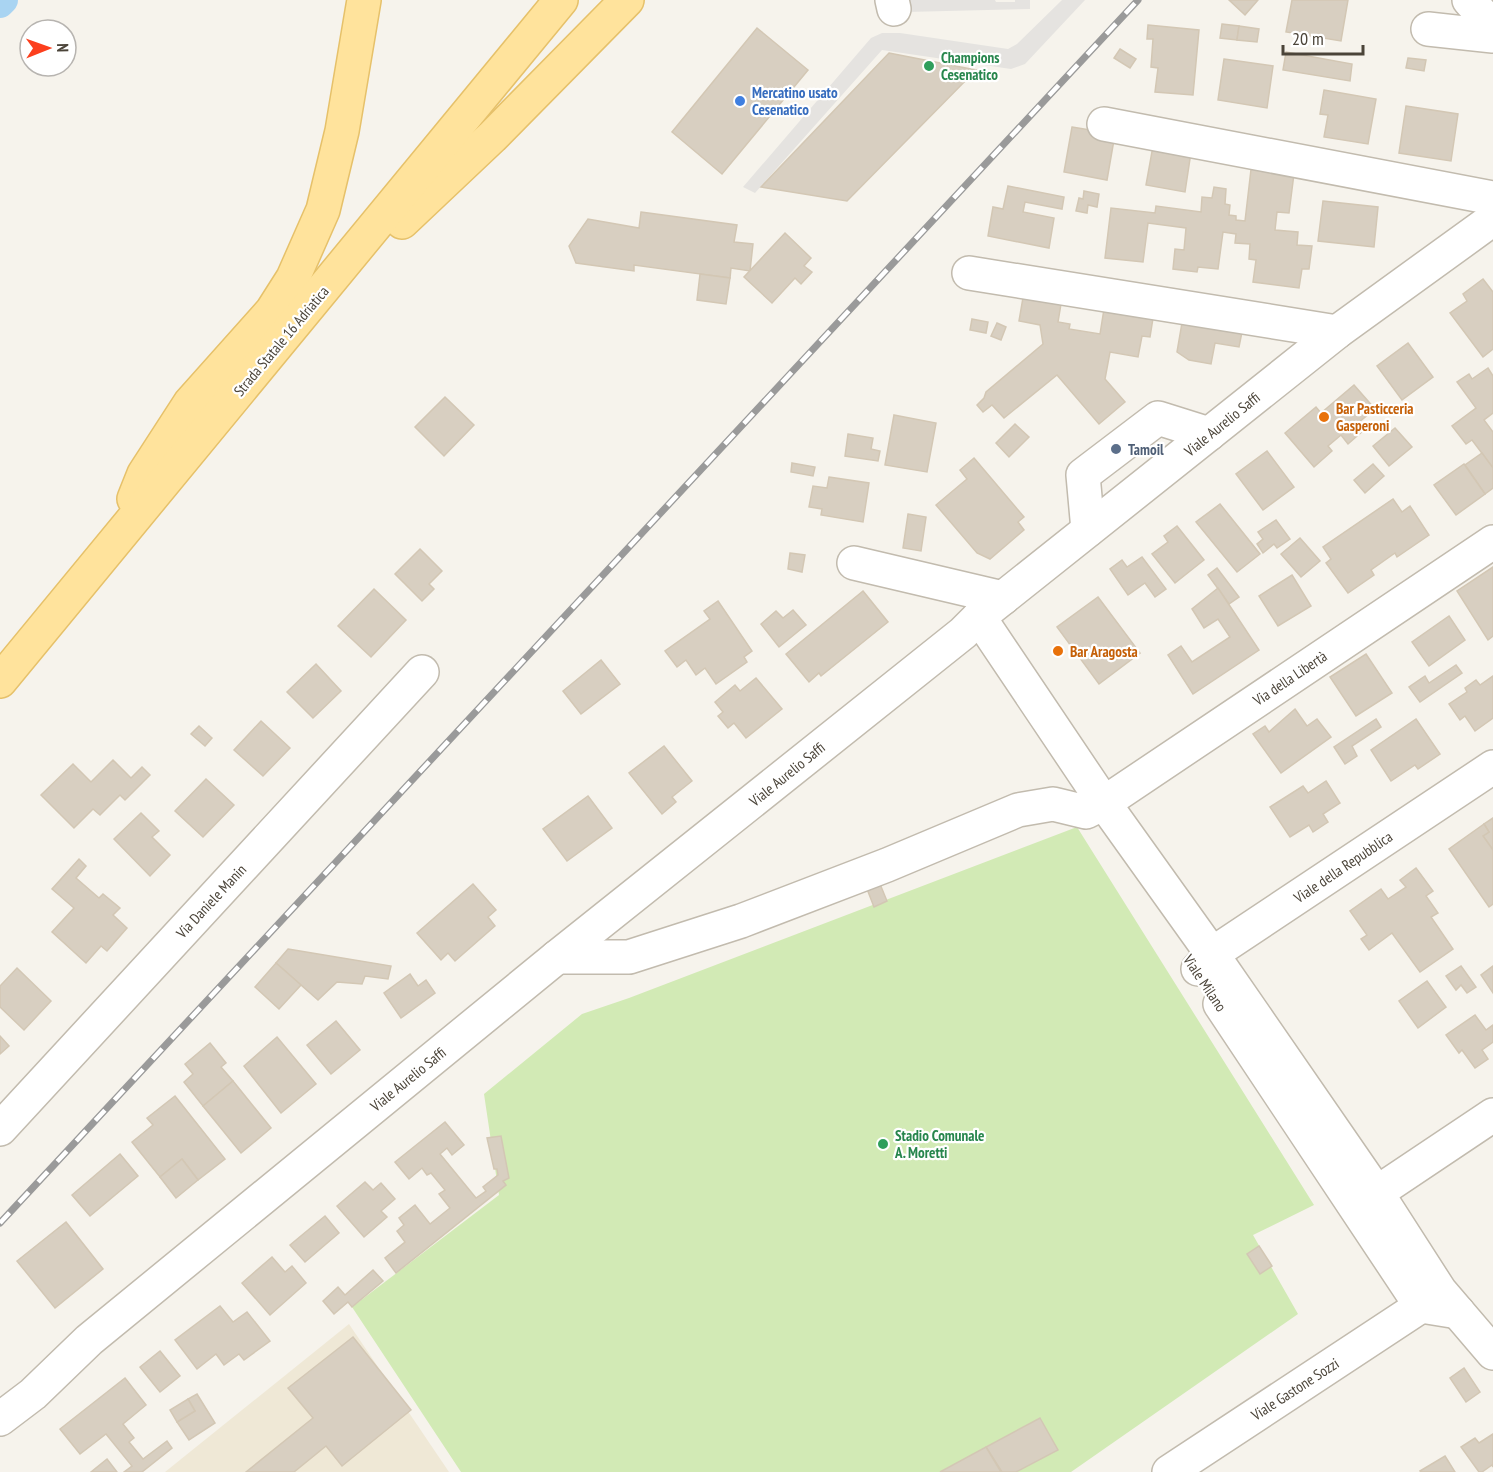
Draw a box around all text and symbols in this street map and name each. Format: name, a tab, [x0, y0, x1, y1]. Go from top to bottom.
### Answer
north arrow	[18, 18, 78, 78]
scale bar	[1283, 18, 1362, 56]
text: 20 m	[1292, 27, 1324, 50]
text: N	[53, 43, 73, 52]
place label: Champions Cesenatico	[941, 48, 999, 84]
marker: Champions Cesenatico	[922, 59, 936, 73]
place label: Mercatino usato Cesenatico	[752, 83, 838, 119]
marker: Mercatino usato Cesenatico	[733, 94, 747, 108]
street label: Strada Statale 16 Adriatica	[229, 282, 333, 400]
street label: Viale Aurelio Saffi	[1180, 388, 1264, 461]
place label: Bar Pasticceria Gasperoni	[1336, 399, 1414, 435]
marker: Bar Pasticceria Gasperoni	[1317, 410, 1331, 424]
place label: Tamoil	[1128, 440, 1164, 459]
marker: Tamoil	[1109, 442, 1123, 456]
place label: Bar Aragosta	[1070, 642, 1138, 661]
marker: Bar Aragosta	[1051, 644, 1065, 658]
street label: Via della Libertà	[1249, 646, 1331, 710]
street label: Viale Aurelio Saffi	[745, 738, 829, 811]
street label: Viale della Repubblica	[1289, 827, 1396, 908]
street label: Via Daniele Manin	[171, 860, 250, 943]
street label: Viale Milano	[1179, 950, 1231, 1015]
street label: Viale Aurelio Saffi	[366, 1043, 450, 1116]
place label: Stadio Comunale A. Moretti	[894, 1126, 985, 1162]
marker: Stadio Comunale A. Moretti	[876, 1137, 890, 1151]
street label: Viale Gastone Sozzi	[1247, 1354, 1342, 1425]

